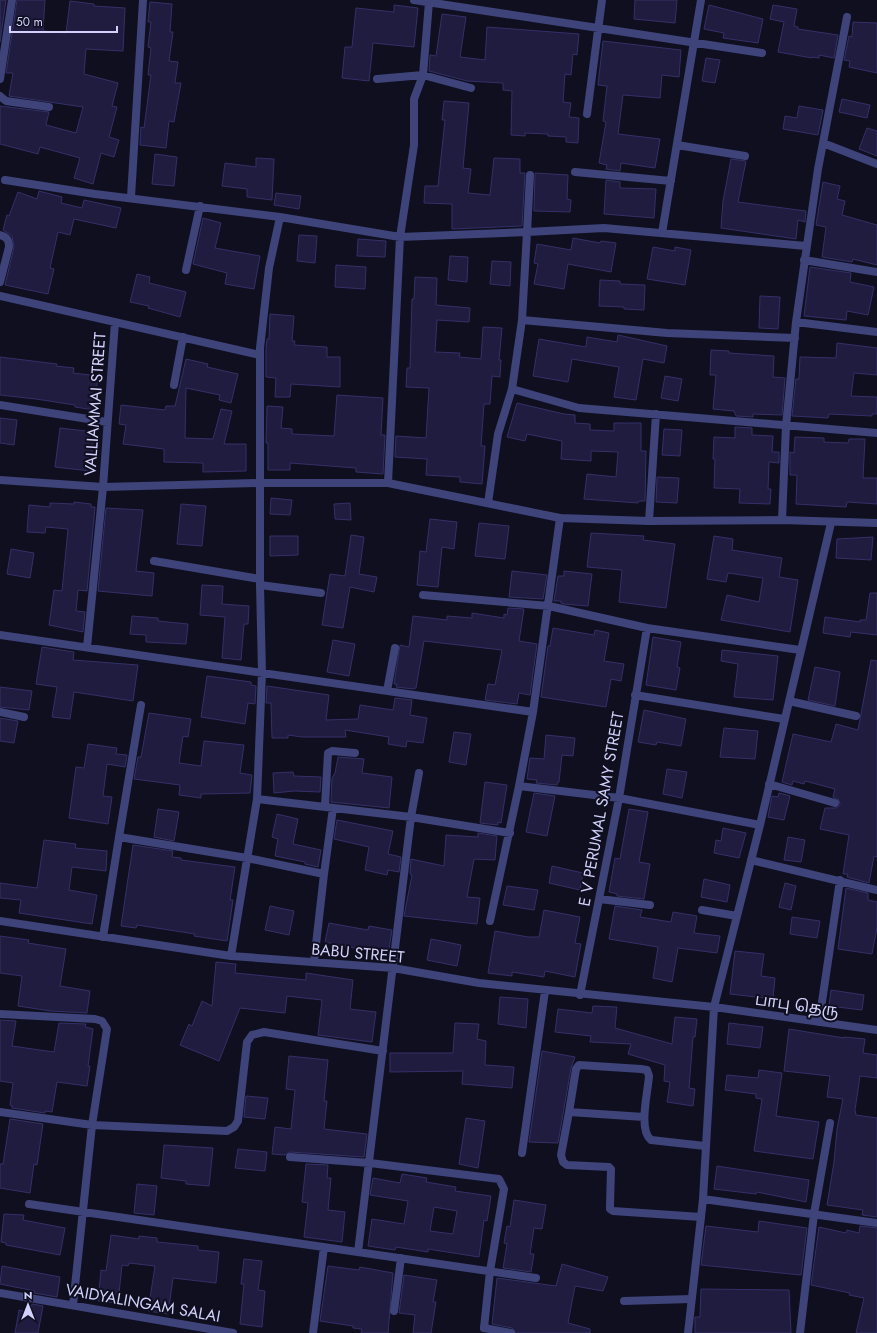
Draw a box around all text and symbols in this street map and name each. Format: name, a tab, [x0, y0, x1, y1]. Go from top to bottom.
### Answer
scale bar	[10, 8, 117, 34]
text: 50 m	[16, 13, 43, 31]
street label: VALLIAMMAI STREET	[79, 331, 112, 477]
street label: E V PERUMAL SAMY STREET	[573, 709, 630, 908]
street label: BABU STREET	[311, 937, 406, 969]
street label: பாபு தெரு	[754, 988, 841, 1022]
street label: VAIDYALINGAM SALAI	[64, 1278, 222, 1328]
north arrow	[8, 1285, 48, 1325]
text: N	[24, 1287, 32, 1303]

